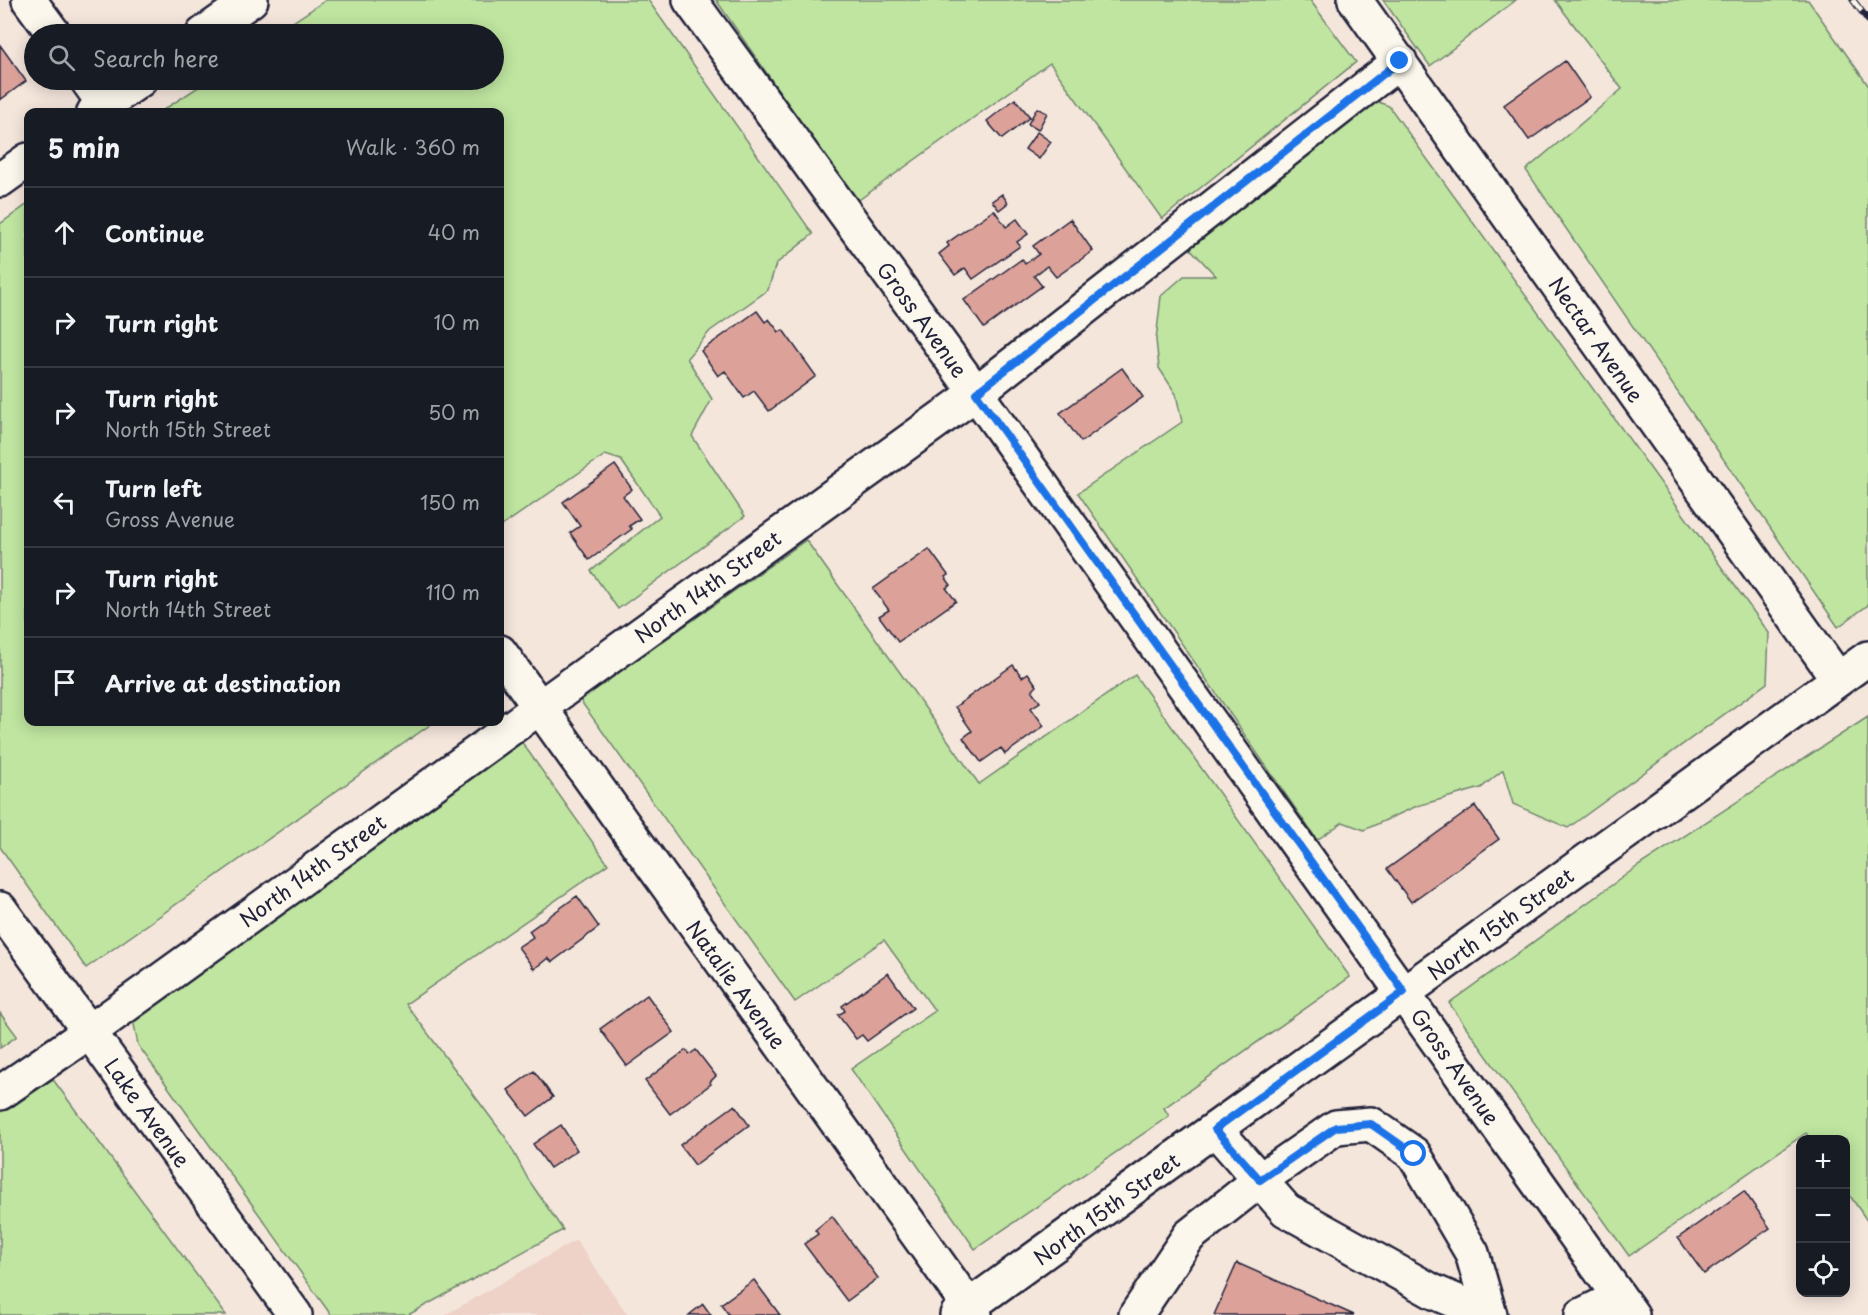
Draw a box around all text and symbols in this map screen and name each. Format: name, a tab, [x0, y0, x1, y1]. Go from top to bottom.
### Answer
search box	[24, 24, 504, 90]
icon: search	[45, 41, 78, 74]
text: Search here	[93, 41, 219, 74]
route end	[1386, 47, 1412, 73]
text: 5 min	[48, 128, 120, 167]
text: Walk · 360 m	[346, 132, 480, 162]
icon: ahead	[48, 216, 81, 249]
text: Continue	[105, 216, 204, 249]
text: 40 m	[428, 217, 480, 247]
street label: Gross Avenue	[870, 254, 976, 384]
street label: Nectar Avenue	[1542, 270, 1652, 408]
icon: right	[48, 306, 81, 339]
text: Turn right	[105, 306, 218, 339]
text: 10 m	[433, 307, 480, 337]
text: Turn right	[105, 381, 218, 414]
icon: right	[48, 396, 81, 429]
text: 50 m	[428, 397, 480, 427]
text: North 15th Street	[105, 414, 271, 444]
text: Turn left	[105, 471, 202, 504]
icon: left	[48, 486, 81, 519]
text: 150 m	[420, 487, 480, 517]
text: Gross Avenue	[105, 504, 235, 534]
street label: North 14th Street	[627, 522, 787, 650]
text: Turn right	[105, 561, 218, 594]
icon: right	[48, 576, 81, 609]
text: 110 m	[426, 577, 480, 607]
text: North 14th Street	[105, 594, 271, 624]
icon: arrive	[48, 666, 81, 699]
text: Arrive at destination	[105, 666, 341, 699]
street label: North 14th Street	[232, 806, 392, 934]
street label: North 15th Street	[1420, 859, 1580, 987]
street label: Natalie Avenue	[679, 913, 795, 1055]
street label: Gross Avenue	[1404, 1001, 1508, 1131]
street label: Lake Avenue	[97, 1051, 199, 1173]
map controls	[1796, 1135, 1850, 1297]
button: +	[1796, 1135, 1850, 1189]
route start	[1400, 1140, 1426, 1166]
street label: North 15th Street	[1026, 1144, 1186, 1272]
button: −	[1796, 1189, 1850, 1243]
button: locate	[1796, 1243, 1850, 1297]

